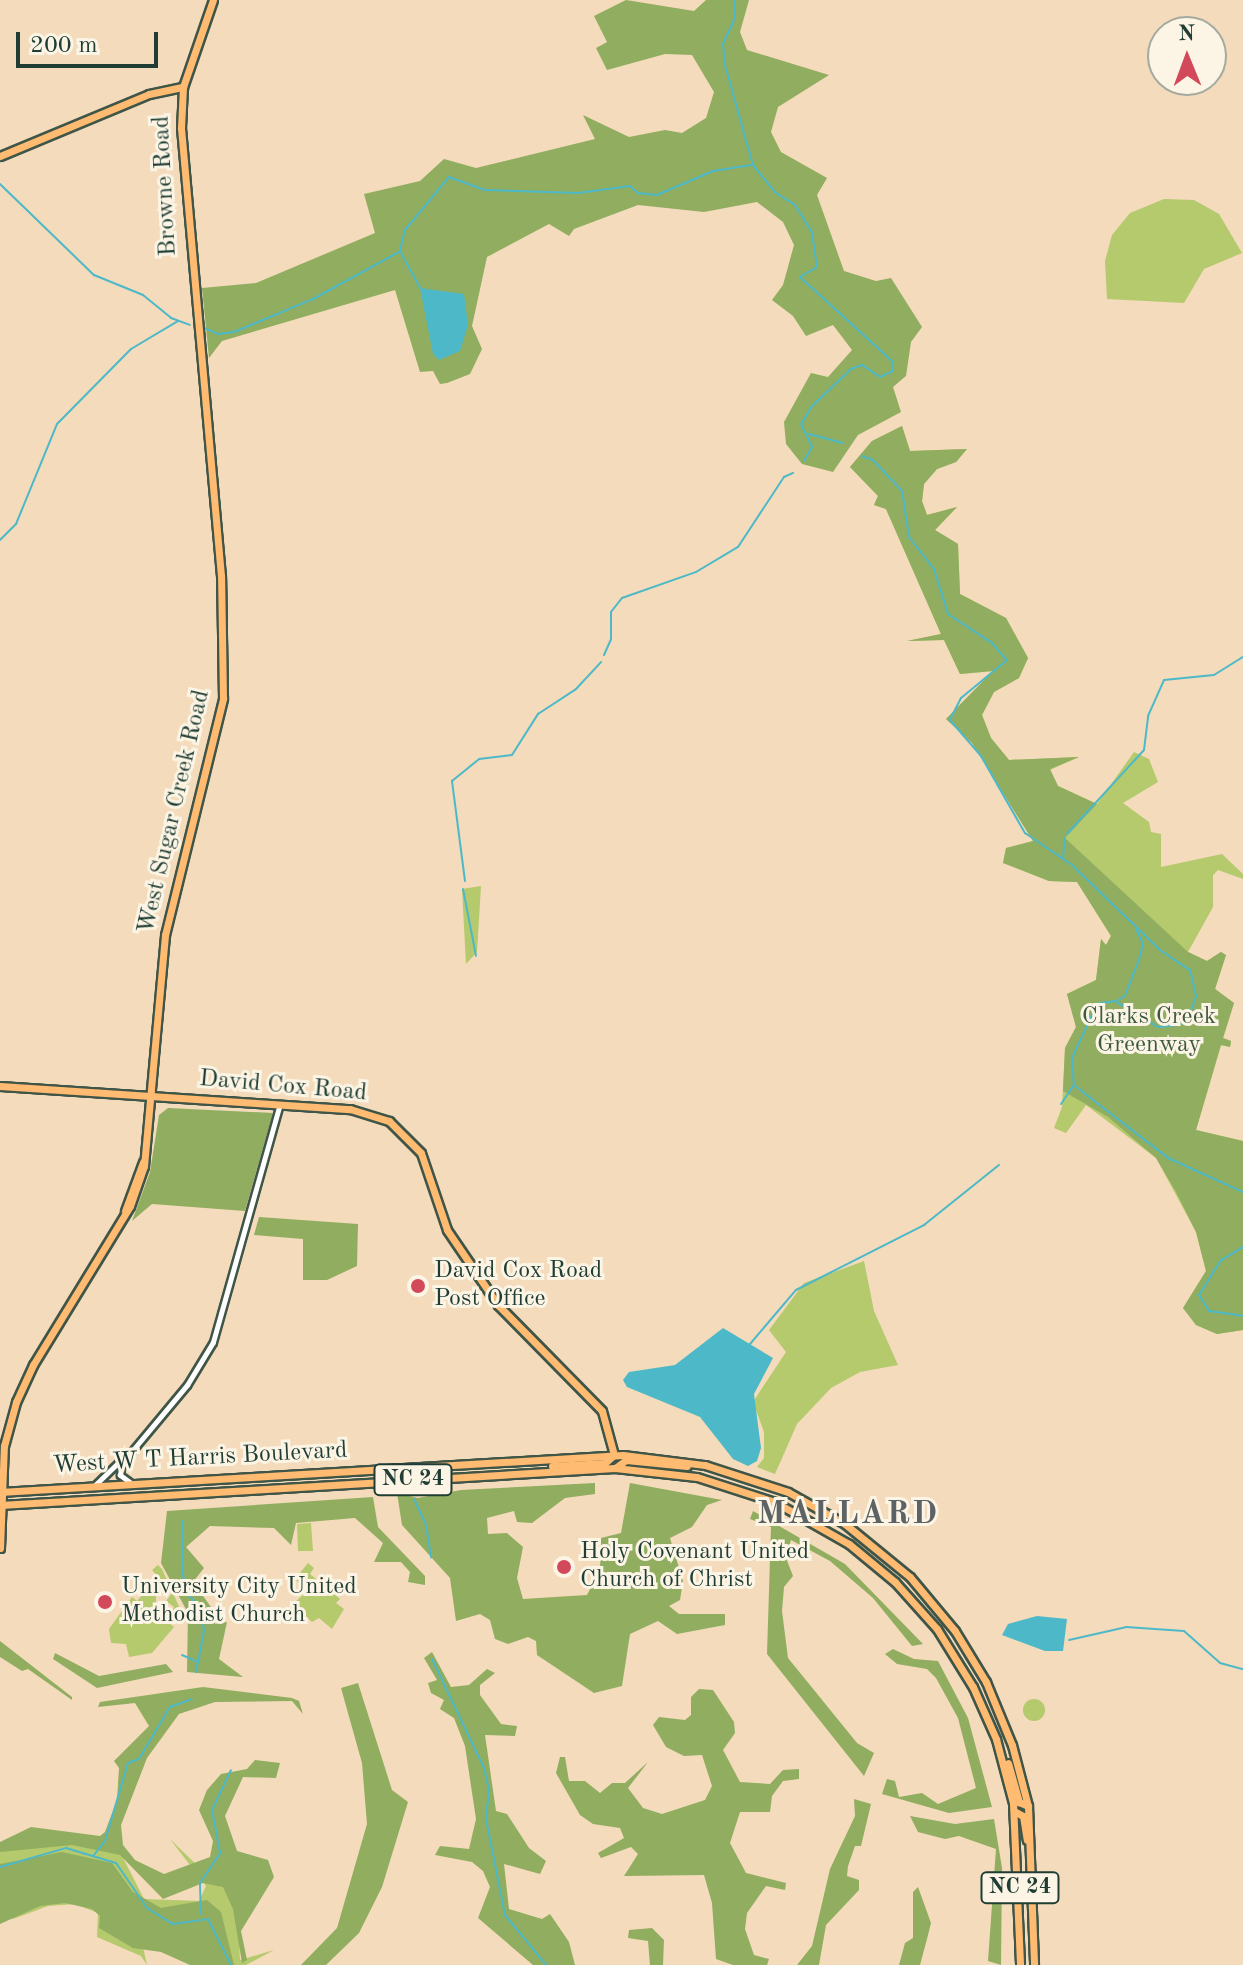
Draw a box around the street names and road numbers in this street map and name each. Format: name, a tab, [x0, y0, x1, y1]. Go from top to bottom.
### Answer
street label: Browne Road	[148, 115, 184, 257]
street label: West Sugar Creek Road	[133, 687, 217, 937]
street label: David Cox Road	[198, 1065, 368, 1109]
street label: West W T Harris Boulevard	[52, 1437, 348, 1481]
road number: NC 24	[373, 1462, 453, 1498]
road number: NC 24	[980, 1870, 1060, 1906]

